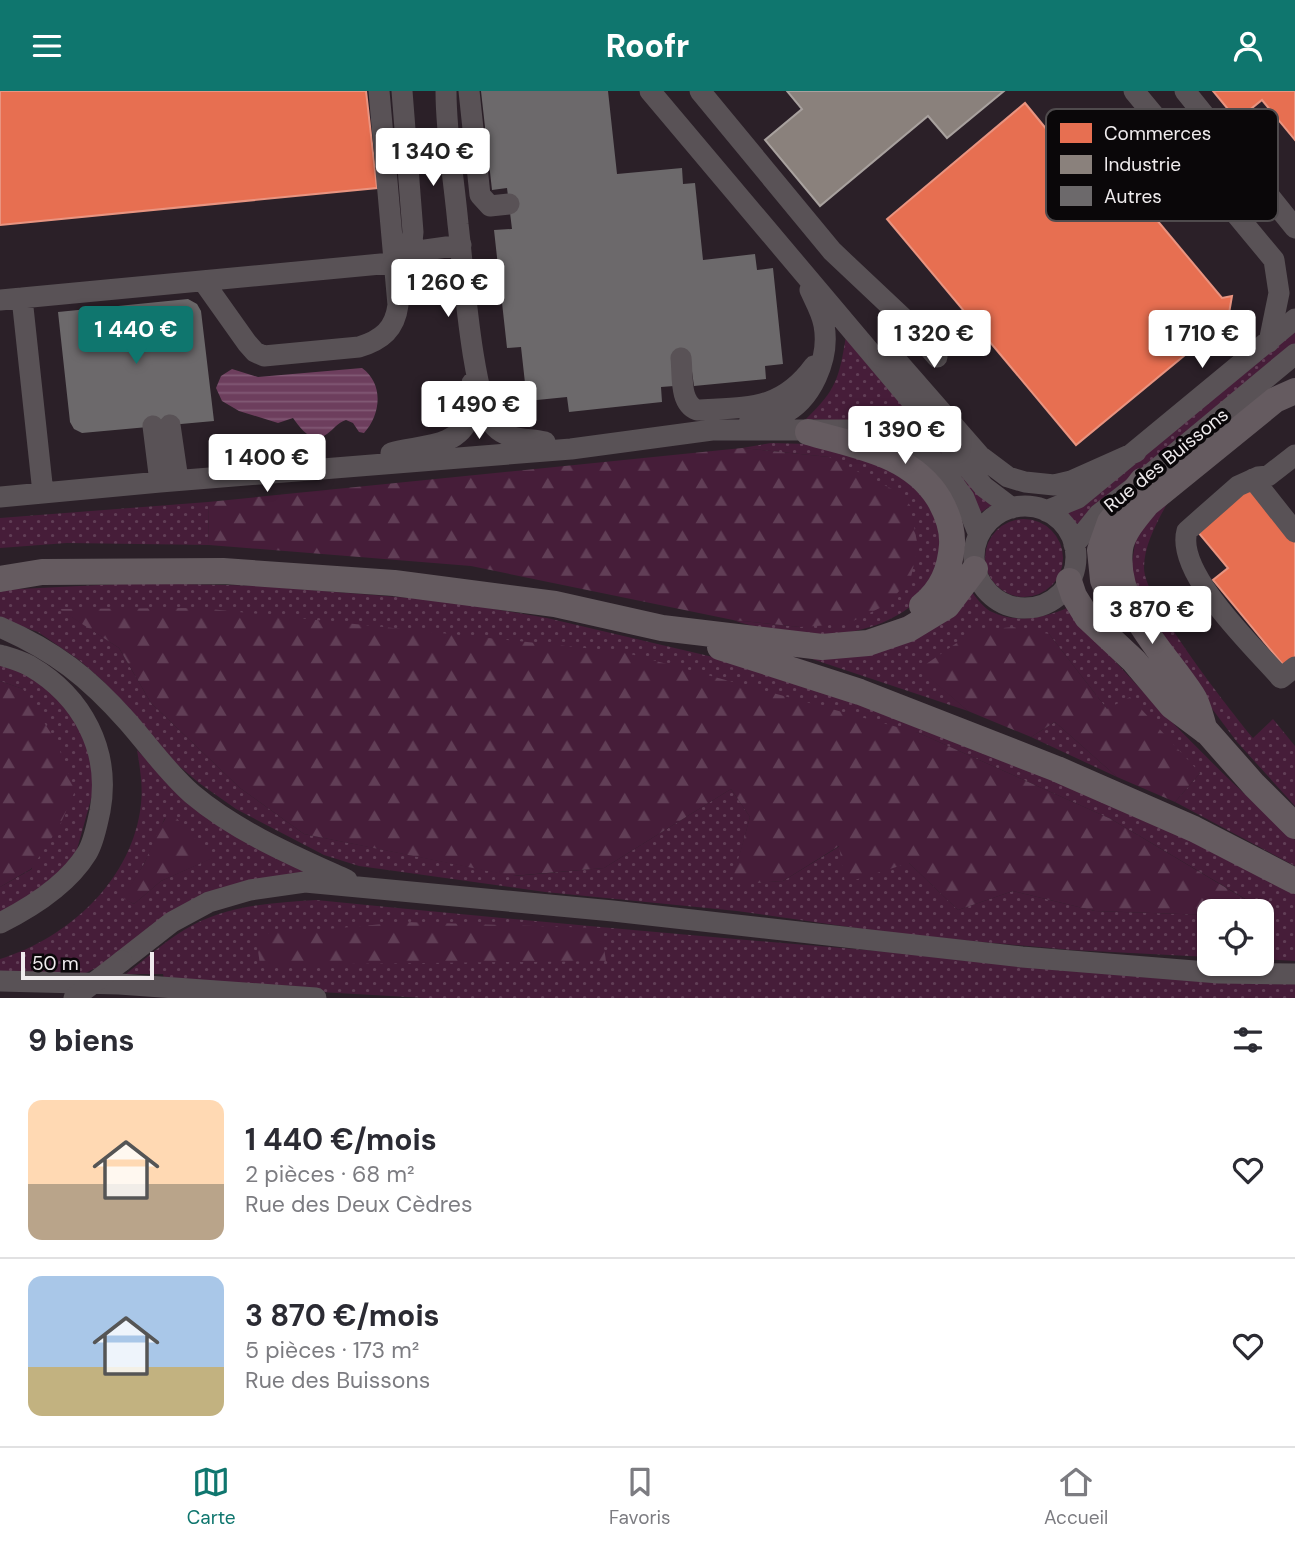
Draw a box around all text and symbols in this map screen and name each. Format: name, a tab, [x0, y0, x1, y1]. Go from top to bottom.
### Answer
text: Roofr	[606, 25, 689, 67]
icon: menu	[28, 27, 66, 65]
icon: person	[1229, 27, 1267, 65]
legend	[1046, 109, 1278, 221]
text: Commerces	[1104, 121, 1211, 146]
pin: 1 340 €	[368, 129, 498, 188]
text: 1 340 €	[392, 136, 474, 166]
text: Industrie	[1104, 152, 1181, 177]
text: Autres	[1104, 184, 1162, 209]
pin: 1 260 €	[383, 259, 513, 319]
text: 1 260 €	[407, 267, 489, 297]
pin: 1 440 €	[71, 307, 201, 366]
pin: 1 320 €	[869, 310, 999, 370]
pin: 1 710 €	[1137, 310, 1267, 370]
text: 1 440 €	[94, 314, 178, 344]
text: 1 320 €	[894, 318, 974, 348]
text: 1 710 €	[1165, 318, 1239, 348]
pin: 1 490 €	[414, 381, 544, 441]
text: 1 490 €	[437, 389, 521, 419]
street label: Rue des Buissons	[1099, 402, 1233, 518]
pin: 1 390 €	[840, 407, 970, 466]
text: 1 390 €	[864, 414, 946, 444]
pin: 1 400 €	[202, 435, 332, 494]
text: 1 400 €	[225, 442, 309, 472]
pin: 3 870 €	[1087, 587, 1217, 646]
text: 3 870 €	[1109, 594, 1195, 624]
map controls	[1197, 899, 1274, 976]
button: locate	[1197, 899, 1274, 976]
scale bar	[21, 949, 154, 981]
text: 50 m	[32, 951, 79, 976]
text: 9 biens	[28, 1021, 135, 1060]
icon: filters	[1229, 1021, 1267, 1059]
text: 1 440 €/mois	[245, 1120, 437, 1159]
icon: home	[84, 1128, 168, 1212]
icon: heart	[1229, 1151, 1267, 1189]
text: 2 pièces · 68 m²	[245, 1159, 415, 1189]
text: Rue des Deux Cèdres	[245, 1189, 472, 1219]
text: 3 870 €/mois	[245, 1296, 440, 1335]
icon: home	[84, 1304, 168, 1388]
icon: heart	[1229, 1327, 1267, 1365]
text: 5 pièces · 173 m²	[245, 1335, 419, 1365]
text: Rue des Buissons	[245, 1365, 430, 1395]
tab: Carte	[187, 1463, 236, 1530]
tab: Favoris	[609, 1463, 671, 1530]
tab: Accueil	[1044, 1463, 1108, 1530]

